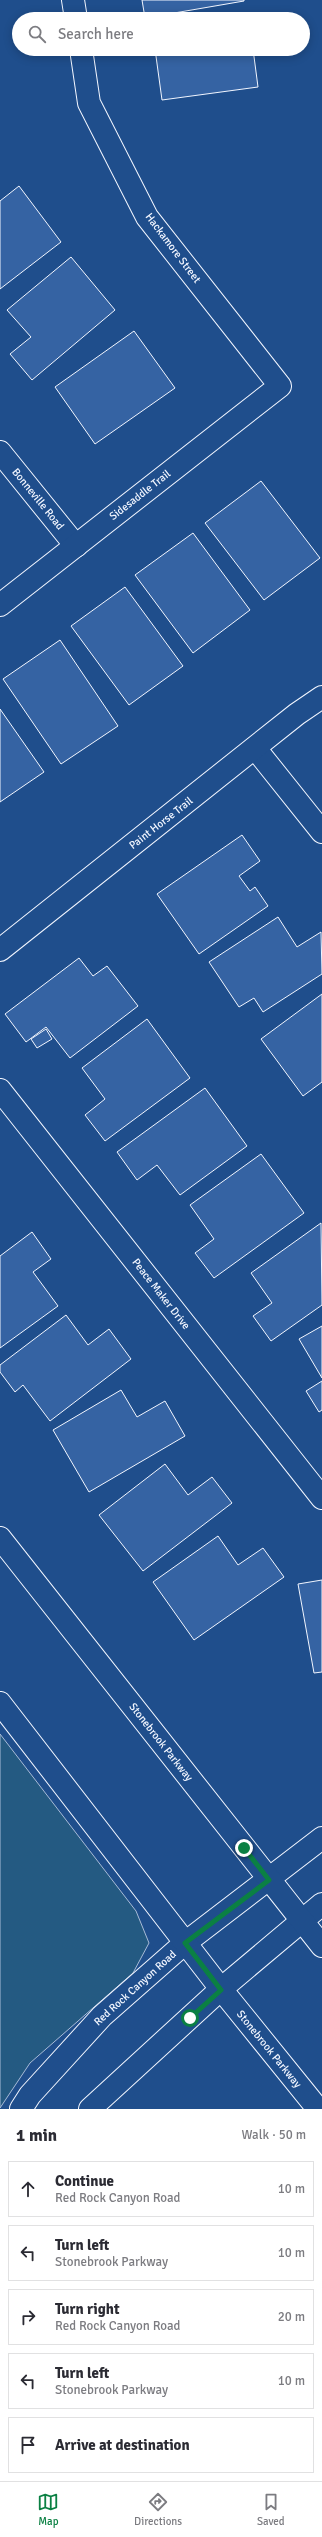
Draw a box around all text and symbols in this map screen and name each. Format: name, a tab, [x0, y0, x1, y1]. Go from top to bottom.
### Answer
search box	[12, 12, 310, 56]
icon: search	[26, 23, 48, 45]
text: Search here	[58, 25, 134, 43]
street label: Hackamore Street	[142, 210, 204, 286]
street label: Bonneville Road	[9, 466, 67, 532]
street label: Sidesaddle Trail	[107, 467, 173, 523]
street label: Paint Horse Trail	[126, 794, 196, 852]
street label: Peace Maker Drive	[129, 1256, 193, 1332]
street label: Stonebrook Parkway	[126, 1700, 196, 1784]
route end	[235, 1839, 253, 1857]
street label: Red Rock Canyon Road	[91, 1948, 179, 2028]
street label: Stonebrook Parkway	[234, 2008, 305, 2091]
route start	[181, 2009, 199, 2027]
text: 1 min	[16, 2125, 57, 2146]
text: Walk · 50 m	[242, 2127, 306, 2143]
text: Continue	[55, 2172, 114, 2190]
icon: ahead	[17, 2178, 39, 2200]
text: 10 m	[278, 2181, 305, 2197]
text: Red Rock Canyon Road	[55, 2190, 180, 2206]
text: Turn left	[55, 2236, 109, 2254]
icon: left	[17, 2242, 39, 2264]
text: 10 m	[278, 2245, 305, 2261]
text: Stonebrook Parkway	[55, 2254, 168, 2270]
text: Turn right	[55, 2300, 120, 2318]
icon: right	[17, 2306, 39, 2328]
text: 20 m	[278, 2309, 305, 2325]
text: Red Rock Canyon Road	[55, 2318, 180, 2334]
text: Turn left	[55, 2364, 109, 2382]
icon: left	[17, 2370, 39, 2392]
text: 10 m	[278, 2373, 305, 2389]
text: Stonebrook Parkway	[55, 2382, 168, 2398]
icon: arrive	[17, 2434, 39, 2456]
text: Arrive at destination	[55, 2436, 190, 2454]
tab: Map	[37, 2491, 59, 2528]
tab: Directions	[134, 2491, 182, 2528]
tab: Saved	[257, 2491, 285, 2528]

